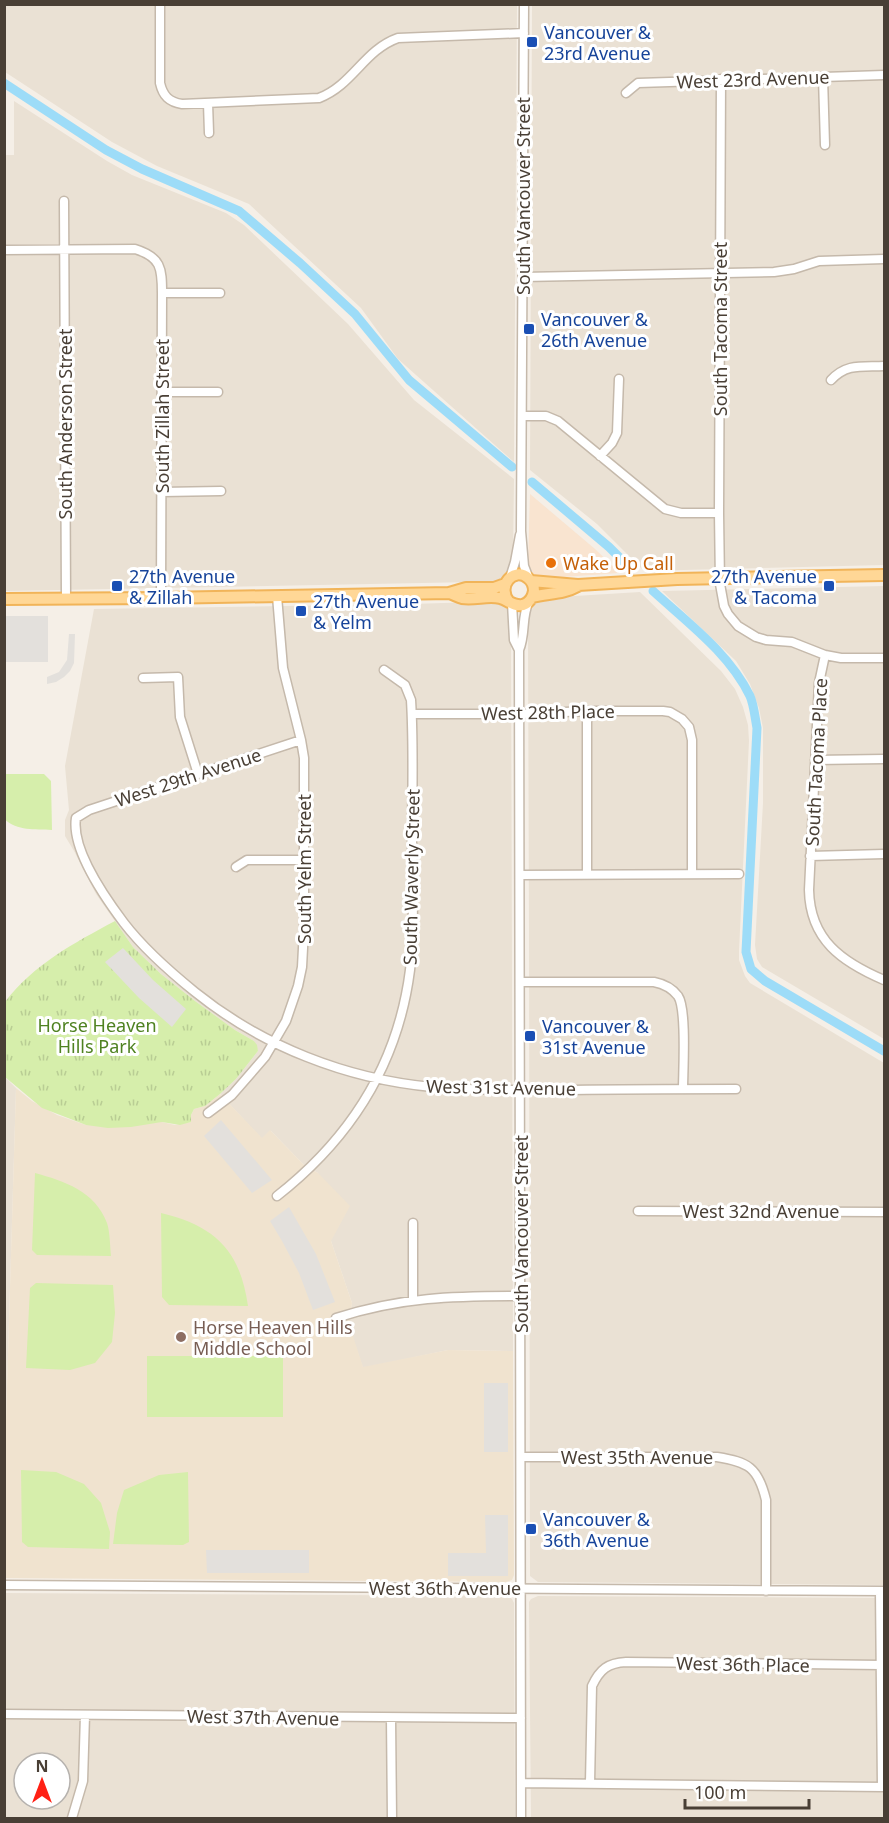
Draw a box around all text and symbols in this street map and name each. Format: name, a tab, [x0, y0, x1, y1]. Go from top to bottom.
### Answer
place label: Vancouver & 23rd Avenue	[544, 20, 652, 65]
marker: Vancouver & 23rd Avenue	[525, 35, 539, 49]
street label: West 23rd Avenue	[676, 64, 830, 94]
street label: South Vancouver Street	[511, 96, 535, 295]
street label: South Tacoma Street	[708, 241, 732, 416]
place label: Vancouver & 26th Avenue	[541, 307, 649, 352]
marker: Vancouver & 26th Avenue	[522, 322, 536, 336]
street label: South Anderson Street	[53, 328, 77, 520]
street label: South Zillah Street	[150, 338, 174, 493]
place label: Wake Up Call	[563, 551, 674, 575]
marker: Wake Up Call	[544, 556, 558, 570]
place label: 27th Avenue & Zillah	[129, 564, 235, 609]
place label: 27th Avenue & Tacoma	[711, 564, 817, 609]
marker: 27th Avenue & Zillah	[110, 579, 124, 593]
marker: 27th Avenue & Tacoma	[822, 579, 836, 593]
place label: 27th Avenue & Yelm	[313, 589, 419, 634]
marker: 27th Avenue & Yelm	[294, 604, 308, 618]
street label: South Tacoma Place	[800, 677, 832, 847]
street label: West 28th Place	[481, 699, 615, 725]
street label: West 29th Avenue	[112, 742, 264, 812]
street label: South Waverly Street	[397, 788, 425, 965]
street label: South Yelm Street	[292, 793, 316, 944]
park label: Horse Heaven Hills Park	[37, 1013, 157, 1058]
place label: Vancouver & 31st Avenue	[542, 1014, 650, 1059]
marker: Vancouver & 31st Avenue	[523, 1029, 537, 1043]
street label: West 31st Avenue	[426, 1074, 576, 1100]
street label: South Vancouver Street	[509, 1134, 533, 1333]
street label: West 32nd Avenue	[683, 1199, 840, 1223]
place label: Horse Heaven Hills Middle School	[193, 1315, 353, 1360]
marker: Horse Heaven Hills Middle School	[174, 1330, 188, 1344]
street label: West 35th Avenue	[561, 1445, 713, 1469]
place label: Vancouver & 36th Avenue	[543, 1507, 651, 1552]
marker: Vancouver & 36th Avenue	[524, 1522, 538, 1536]
street label: West 36th Avenue	[369, 1576, 521, 1600]
street label: West 36th Place	[676, 1651, 810, 1677]
street label: West 37th Avenue	[187, 1704, 339, 1730]
north arrow	[12, 1751, 72, 1811]
text: N	[35, 1755, 49, 1777]
scale bar	[685, 1772, 810, 1810]
text: 100 m	[694, 1780, 746, 1804]

